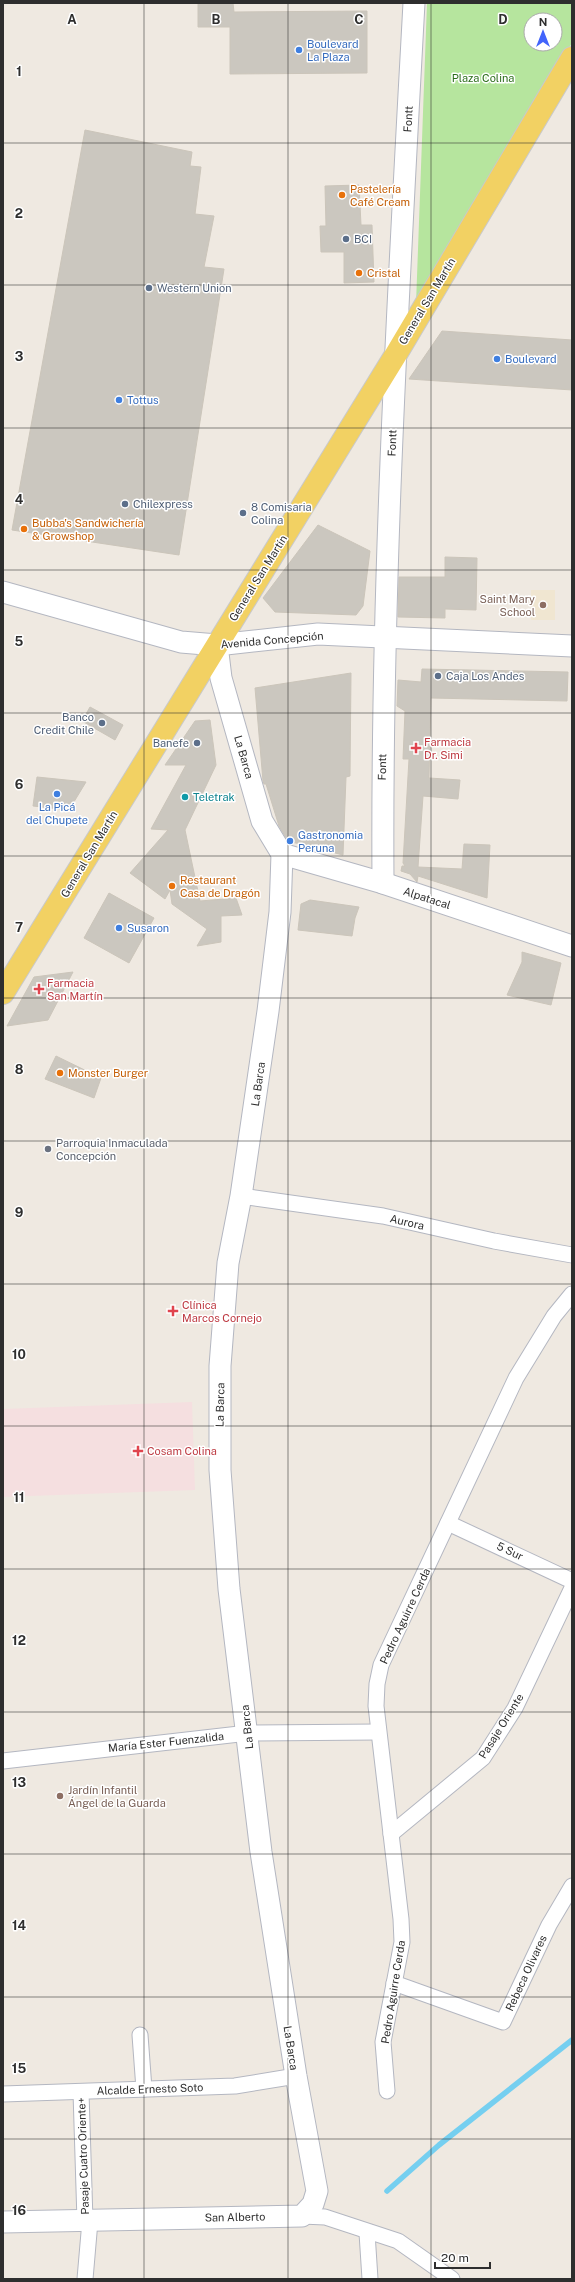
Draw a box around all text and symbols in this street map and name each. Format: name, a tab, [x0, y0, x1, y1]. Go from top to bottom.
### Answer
text: A	[67, 12, 77, 27]
text: B	[212, 12, 221, 27]
text: C	[354, 12, 364, 27]
text: D	[498, 12, 508, 27]
north arrow	[523, 12, 563, 52]
text: N	[539, 16, 547, 28]
place label: Boulevard La Plaza	[307, 38, 359, 63]
marker: Boulevard La Plaza	[294, 45, 304, 55]
text: 1	[16, 64, 22, 79]
park label: Plaza Colina	[452, 72, 514, 84]
street label: Fontt	[401, 105, 415, 133]
place label: Pastelería Café Cream	[350, 183, 410, 208]
marker: Pastelería Café Cream	[337, 190, 347, 200]
text: 2	[15, 206, 23, 221]
place label: BCI	[354, 233, 372, 245]
marker: BCI	[341, 234, 351, 244]
street label: General San Martín	[396, 256, 458, 346]
place label: Cristal	[367, 267, 401, 279]
marker: Cristal	[354, 268, 364, 278]
place label: Western Union	[157, 282, 232, 294]
marker: Western Union	[144, 283, 154, 293]
text: 3	[15, 349, 24, 364]
place label: Boulevard	[505, 353, 557, 365]
marker: Boulevard	[492, 354, 502, 364]
place label: Tottus	[127, 394, 159, 406]
marker: Tottus	[114, 395, 124, 405]
street label: Fontt	[386, 429, 398, 457]
text: 4	[15, 492, 24, 507]
place label: Chilexpress	[133, 498, 193, 510]
marker: Chilexpress	[120, 499, 130, 509]
place label: 8 Comisaria Colina	[251, 501, 312, 526]
marker: 8 Comisaria Colina	[238, 508, 248, 518]
place label: Bubba's Sandwichería & Growshop	[32, 517, 144, 542]
marker: Bubba's Sandwichería & Growshop	[19, 524, 29, 534]
street label: General San Martín	[227, 533, 289, 623]
place label: Saint Mary School	[480, 593, 535, 618]
marker: Saint Mary School	[538, 600, 548, 610]
street label: Avenida Concepción	[220, 630, 324, 650]
text: 5	[15, 634, 24, 649]
place label: Caja Los Andes	[446, 670, 525, 682]
marker: Caja Los Andes	[433, 671, 443, 681]
place label: Banco Credit Chile	[34, 711, 94, 736]
marker: Banco Credit Chile	[97, 718, 107, 728]
street label: La Barca	[232, 734, 256, 780]
place label: Farmacia Dr. Simi	[424, 736, 471, 761]
place label: Banefe	[153, 737, 189, 749]
marker: Banefe	[192, 738, 202, 748]
marker: Farmacia Dr. Simi	[411, 743, 421, 753]
street label: Fontt	[376, 754, 388, 780]
text: 6	[15, 777, 24, 792]
marker: La Picá del Chupete	[52, 789, 62, 799]
place label: Teletrak	[193, 791, 235, 803]
marker: Teletrak	[180, 792, 190, 802]
place label: La Picá del Chupete	[26, 801, 88, 826]
street label: General San Martín	[58, 809, 120, 899]
place label: Gastronomia Peruna	[298, 829, 363, 854]
marker: Gastronomia Peruna	[285, 836, 295, 846]
place label: Restaurant Casa de Dragón	[180, 874, 260, 899]
marker: Restaurant Casa de Dragón	[167, 881, 177, 891]
street label: Alpatacal	[402, 885, 452, 911]
text: 7	[15, 920, 23, 935]
place label: Susaron	[127, 922, 169, 934]
marker: Susaron	[114, 923, 124, 933]
place label: Farmacia San Martín	[47, 977, 103, 1002]
marker: Farmacia San Martín	[34, 984, 44, 994]
street label: La Barca	[249, 1061, 267, 1107]
text: 8	[15, 1062, 24, 1077]
place label: Monster Burger	[68, 1067, 148, 1079]
marker: Monster Burger	[55, 1068, 65, 1078]
place label: Parroquia Inmaculada Concepción	[56, 1137, 168, 1162]
marker: Parroquia Inmaculada Concepción	[43, 1144, 53, 1154]
text: 9	[15, 1205, 23, 1220]
street label: Aurora	[389, 1212, 425, 1232]
place label: Clínica Marcos Cornejo	[182, 1299, 262, 1324]
marker: Clínica Marcos Cornejo	[167, 1305, 179, 1317]
text: 10	[12, 1347, 26, 1362]
street label: La Barca	[214, 1383, 226, 1427]
marker: Cosam Colina	[132, 1445, 144, 1457]
place label: Cosam Colina	[147, 1445, 217, 1457]
text: 11	[13, 1490, 25, 1505]
street label: 5 Sur	[495, 1540, 525, 1562]
street label: Pedro Aguirre Cerda	[378, 1566, 432, 1666]
text: 12	[12, 1633, 26, 1648]
street label: Pasaje Oriente	[476, 1691, 526, 1761]
street label: La Barca	[239, 1704, 255, 1750]
street label: María Ester Fuenzalida	[107, 1730, 225, 1754]
text: 13	[12, 1775, 26, 1790]
place label: Jardín Infantil Ángel de la Guarda	[68, 1784, 166, 1809]
marker: Jardín Infantil Ángel de la Guarda	[55, 1791, 65, 1801]
text: 14	[12, 1918, 27, 1933]
street label: Rebeca Olivares	[503, 1933, 549, 2013]
street label: Pedro Aguirre Cerda	[379, 1940, 407, 2044]
street label: La Barca	[282, 2025, 300, 2071]
text: 15	[12, 2061, 26, 2076]
street label: Alcalde Ernesto Soto	[96, 2081, 204, 2097]
street label: Pasaje Cuatro Oriente+	[75, 2097, 91, 2215]
text: 16	[12, 2203, 26, 2218]
street label: San Alberto	[204, 2210, 266, 2224]
scale bar	[435, 2244, 490, 2270]
text: 20 m	[441, 2251, 469, 2265]

